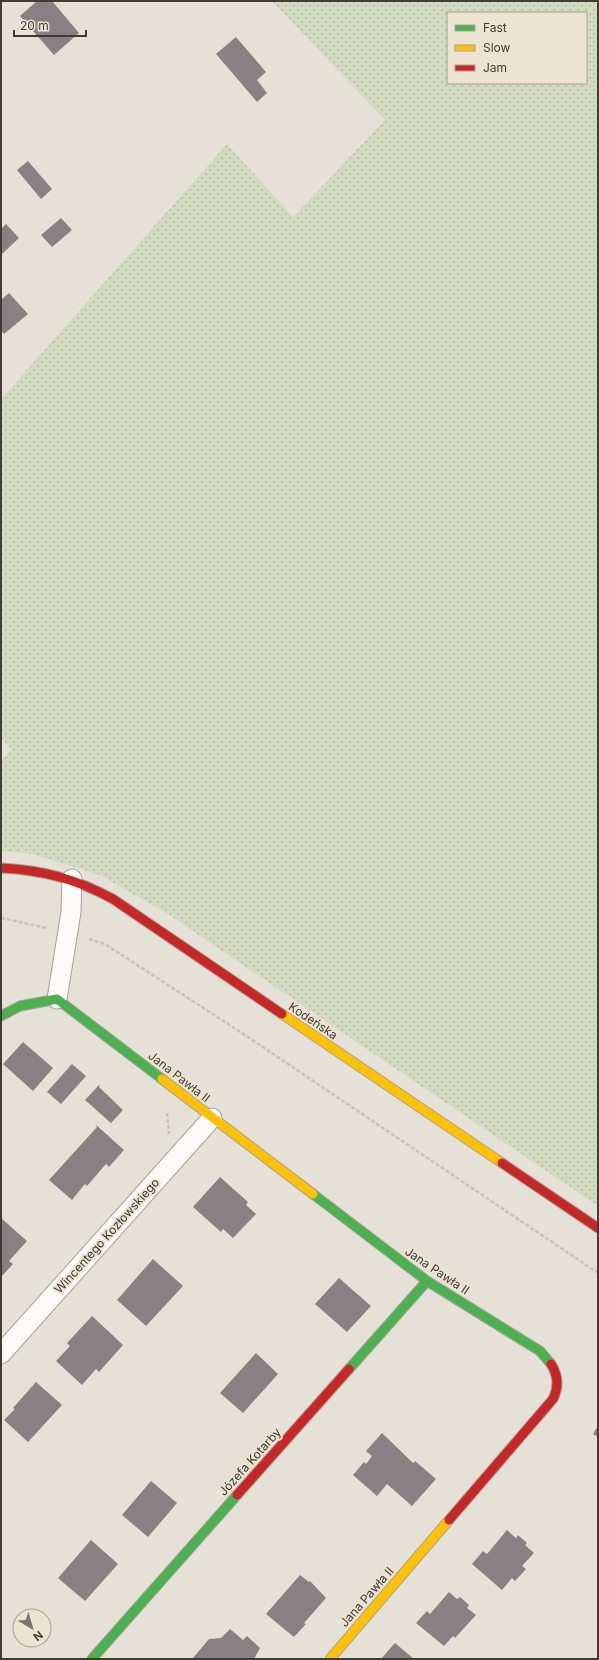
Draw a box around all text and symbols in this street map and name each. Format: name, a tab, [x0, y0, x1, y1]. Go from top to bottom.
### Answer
scale bar	[14, 12, 86, 38]
legend	[447, 12, 587, 84]
text: 20 m	[20, 18, 49, 33]
text: Fast	[483, 20, 507, 35]
text: Slow	[483, 40, 511, 55]
text: Jam	[483, 60, 507, 75]
street label: Kodeńska	[286, 999, 341, 1042]
street label: Jana Pawła II	[145, 1048, 213, 1105]
street label: Wincentego Kozłowskiego	[51, 1175, 162, 1296]
street label: Jana Pawła II	[402, 1244, 472, 1298]
street label: Józefa Kotarby	[215, 1425, 284, 1499]
street label: Jana Pawła II	[337, 1564, 397, 1630]
north arrow	[12, 1608, 52, 1648]
text: N	[31, 1628, 46, 1644]

